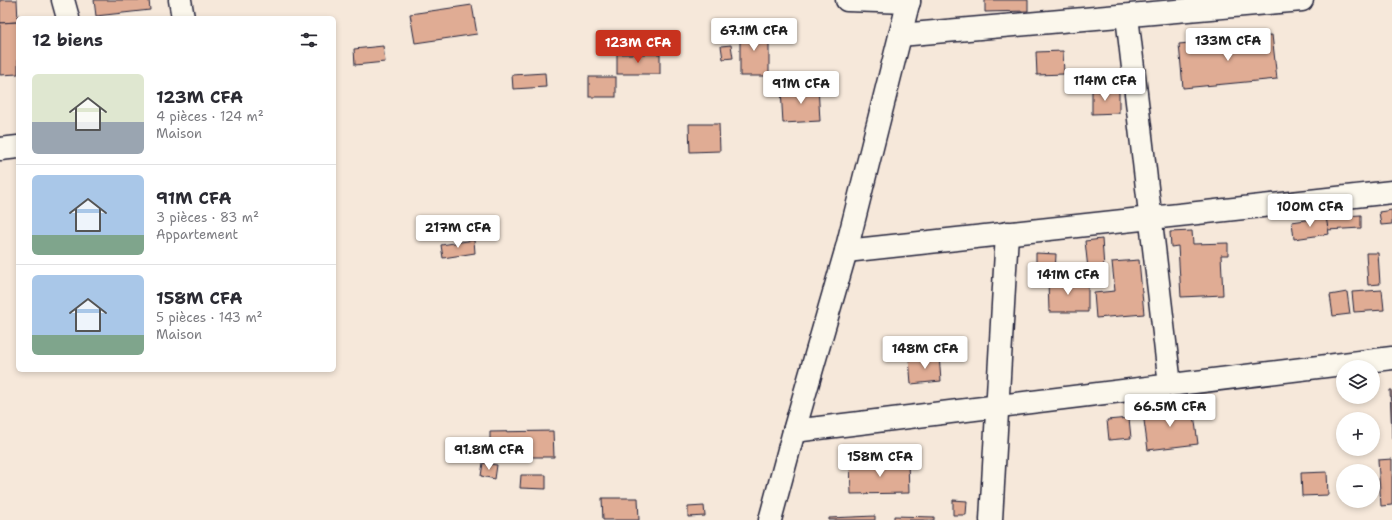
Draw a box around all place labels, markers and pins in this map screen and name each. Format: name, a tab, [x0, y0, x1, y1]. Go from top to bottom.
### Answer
pin: 67.1M CFA	[708, 18, 800, 52]
pin: 133M CFA	[1187, 28, 1269, 62]
pin: 123M CFA	[597, 30, 679, 64]
pin: 114M CFA	[1064, 68, 1146, 102]
pin: 91M CFA	[764, 71, 838, 105]
pin: 100M CFA	[1269, 194, 1351, 228]
pin: 217M CFA	[417, 215, 499, 249]
pin: 141M CFA	[1027, 262, 1109, 296]
pin: 148M CFA	[884, 336, 966, 370]
pin: 66.5M CFA	[1124, 394, 1216, 428]
pin: 91.8M CFA	[443, 437, 535, 471]
pin: 158M CFA	[839, 444, 921, 478]

